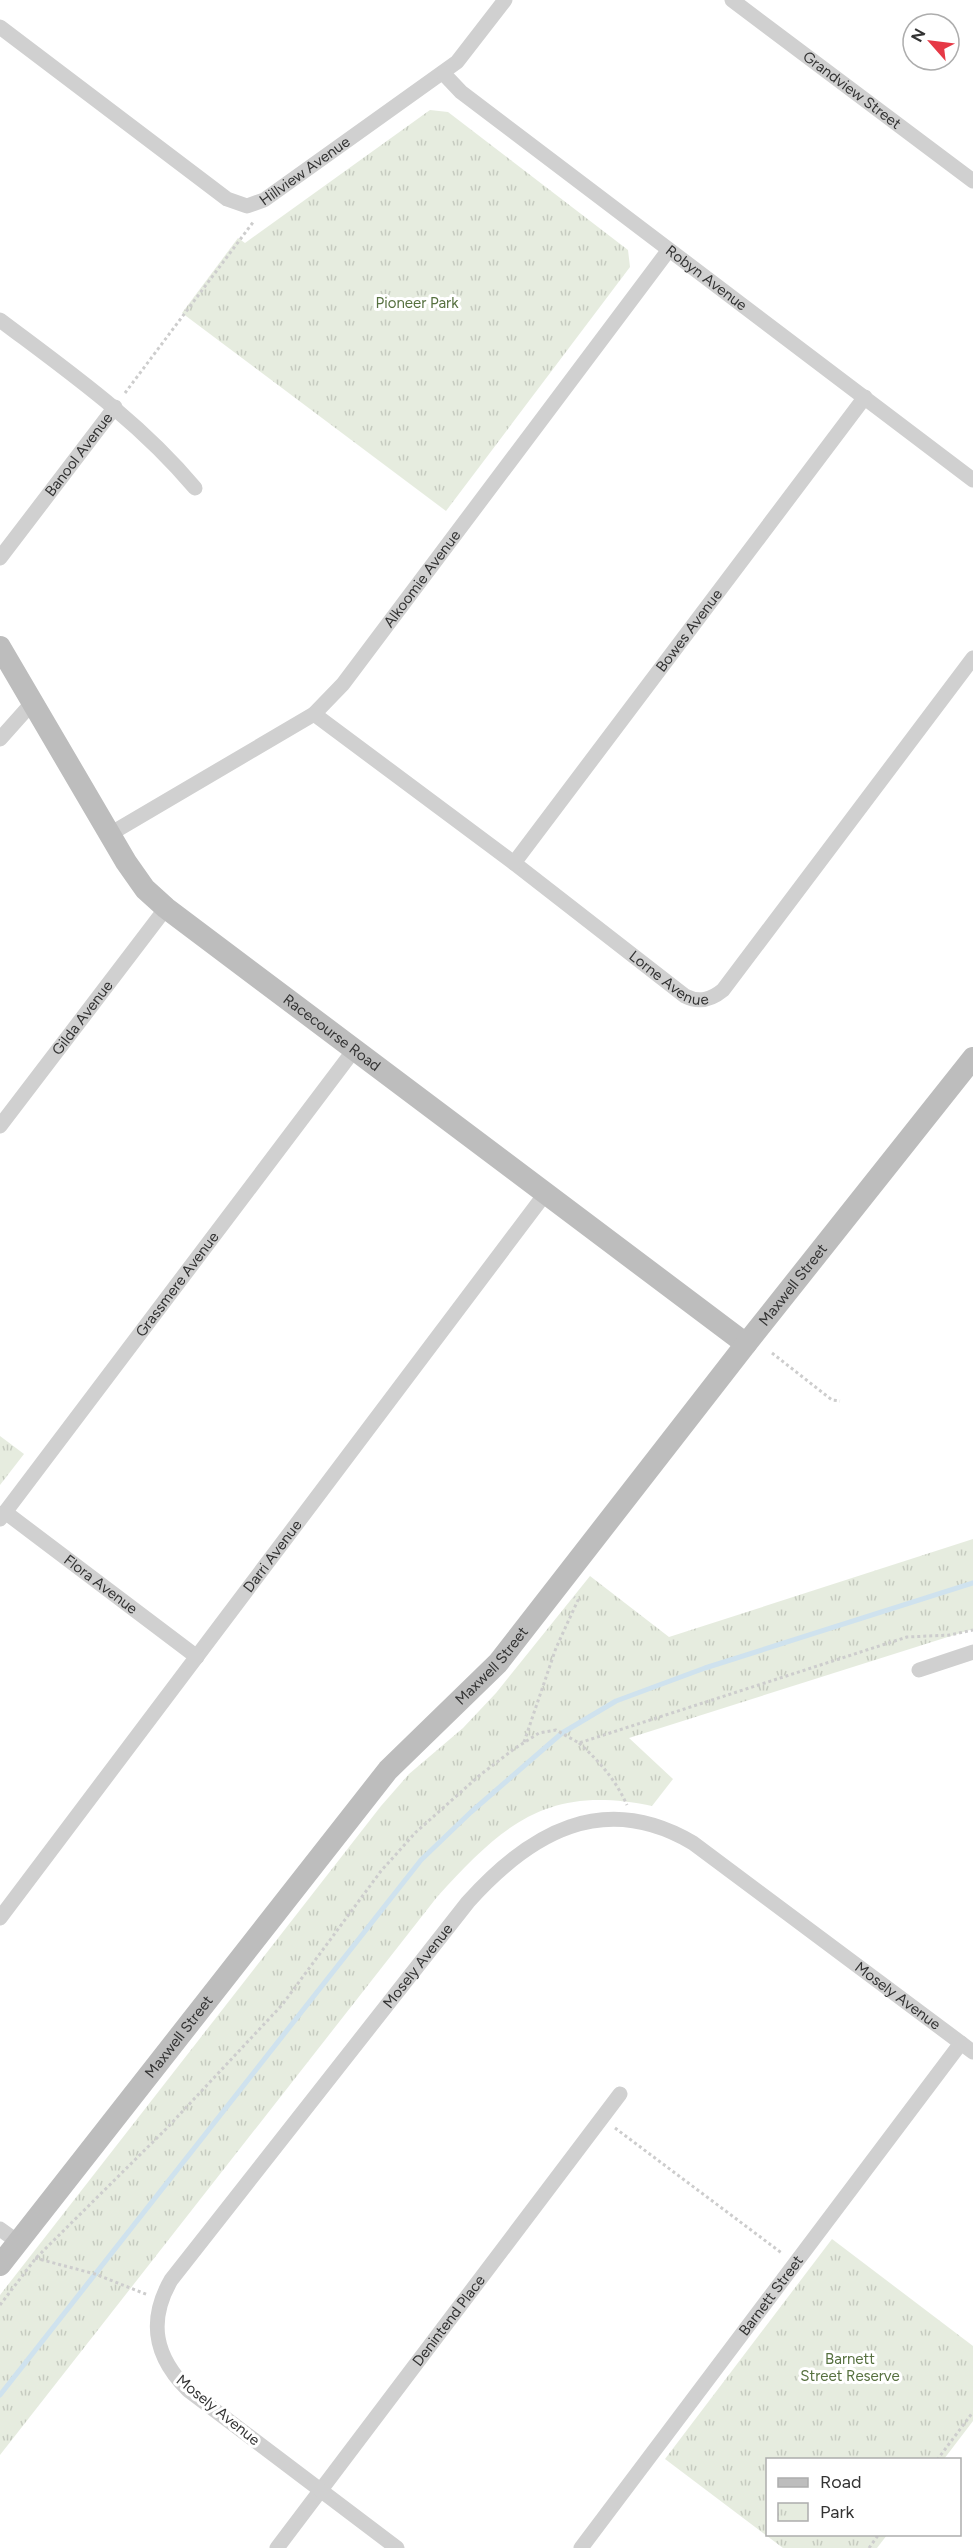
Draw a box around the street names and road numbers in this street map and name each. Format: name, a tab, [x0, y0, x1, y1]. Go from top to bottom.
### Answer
street label: Grandview Street	[799, 47, 905, 133]
street label: Hillview Avenue	[256, 133, 353, 209]
street label: Robyn Avenue	[662, 241, 751, 315]
street label: Banool Avenue	[41, 409, 116, 500]
street label: Alkoomie Avenue	[380, 527, 464, 631]
street label: Bowes Avenue	[652, 586, 726, 676]
street label: Lorne Avenue	[626, 947, 710, 1009]
street label: Gilda Avenue	[48, 977, 117, 1059]
street label: Racecourse Road	[280, 990, 384, 1075]
street label: Grassmere Avenue	[132, 1228, 223, 1340]
street label: Maxwell Street	[755, 1240, 831, 1329]
street label: Darri Avenue	[239, 1516, 306, 1596]
street label: Flora Avenue	[60, 1551, 141, 1618]
street label: Maxwell Street	[451, 1623, 532, 1709]
street label: Mosely Avenue	[379, 1920, 457, 2012]
street label: Mosely Avenue	[851, 1958, 944, 2034]
street label: Maxwell Street	[141, 1992, 217, 2082]
street label: Barnett Street	[735, 2252, 807, 2339]
street label: Denintend Place	[409, 2271, 489, 2370]
street label: Mosely Avenue	[173, 2371, 263, 2449]

